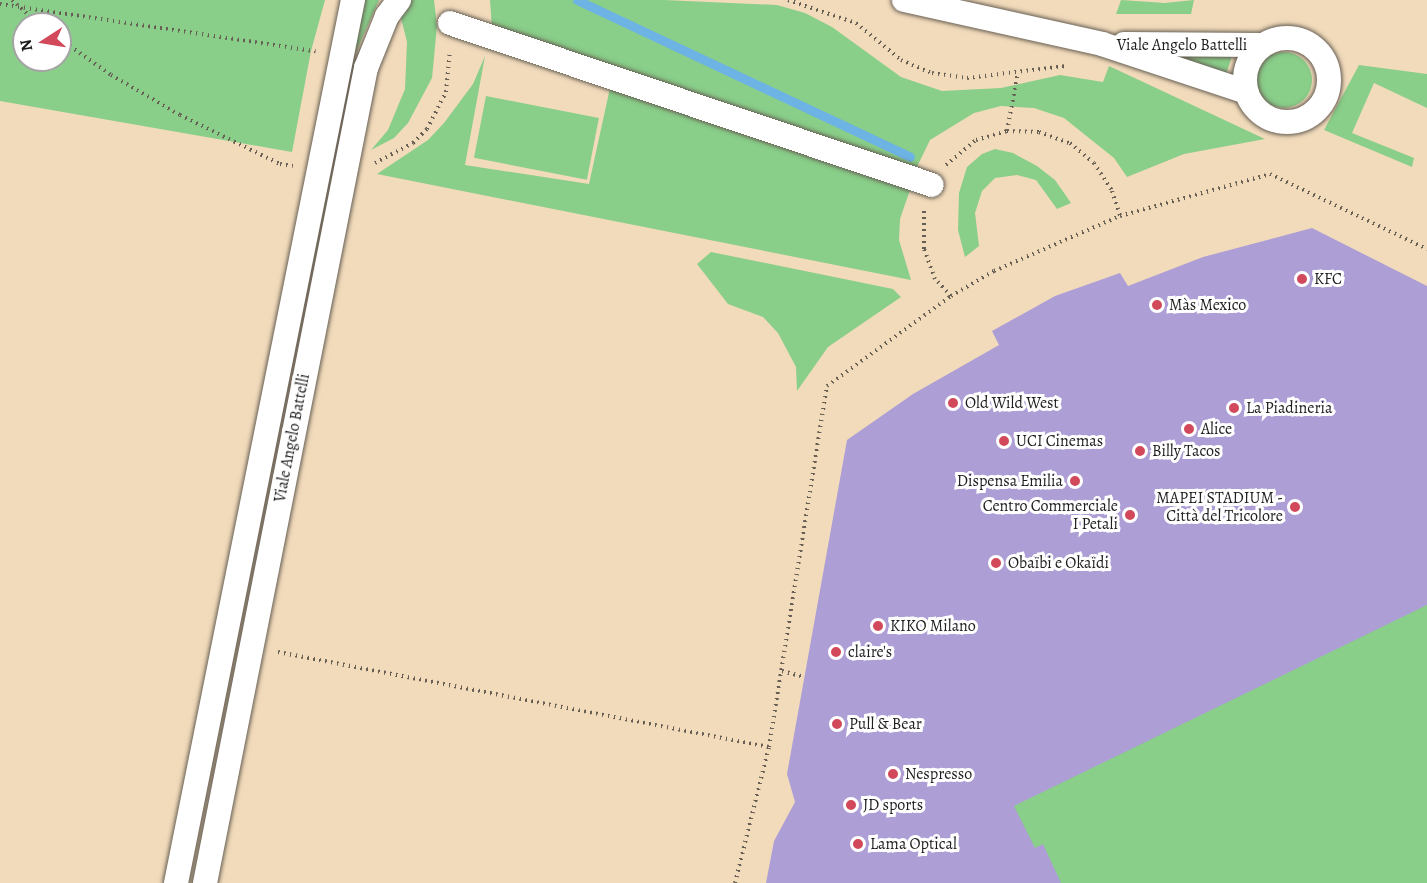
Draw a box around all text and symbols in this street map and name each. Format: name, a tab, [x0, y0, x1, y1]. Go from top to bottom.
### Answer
north arrow	[12, 12, 72, 72]
street label: Viale Angelo Battelli	[1117, 35, 1247, 55]
text: N	[14, 37, 38, 53]
place label: KFC	[1314, 269, 1342, 289]
marker: KFC	[1295, 272, 1309, 286]
place label: Màs Mexico	[1169, 295, 1246, 315]
marker: Màs Mexico	[1150, 298, 1164, 312]
street label: Viale Angelo Battelli	[270, 372, 314, 504]
place label: Old Wild West	[965, 393, 1059, 413]
marker: Old Wild West	[946, 396, 960, 410]
place label: La Piadineria	[1246, 398, 1332, 418]
marker: La Piadineria	[1227, 401, 1241, 415]
place label: Alice	[1201, 419, 1232, 439]
marker: Alice	[1182, 422, 1196, 436]
place label: UCI Cinemas	[1016, 431, 1103, 451]
marker: UCI Cinemas	[997, 434, 1011, 448]
place label: Billy Tacos	[1152, 441, 1220, 461]
marker: Billy Tacos	[1133, 444, 1147, 458]
place label: Dispensa Emilia	[957, 471, 1063, 491]
marker: Dispensa Emilia	[1068, 474, 1082, 488]
place label: MAPEI STADIUM - Città del Tricolore	[1156, 488, 1283, 526]
place label: Centro Commerciale I Petali	[983, 496, 1118, 534]
marker: MAPEI STADIUM - Città del Tricolore	[1288, 500, 1302, 514]
marker: Centro Commerciale I Petali	[1123, 508, 1137, 522]
place label: Obaïbi e Okaïdi	[1008, 553, 1109, 573]
marker: Obaïbi e Okaïdi	[989, 556, 1003, 570]
place label: KIKO Milano	[890, 616, 976, 636]
marker: KIKO Milano	[871, 619, 885, 633]
place label: claire's	[848, 642, 892, 662]
marker: claire's	[829, 645, 843, 659]
place label: Pull & Bear	[849, 714, 922, 734]
marker: Pull & Bear	[830, 717, 844, 731]
place label: Nespresso	[905, 764, 972, 784]
marker: Nespresso	[886, 767, 900, 781]
place label: JD sports	[863, 795, 923, 815]
marker: JD sports	[844, 798, 858, 812]
place label: Lama Optical	[870, 834, 957, 854]
marker: Lama Optical	[851, 837, 865, 851]

